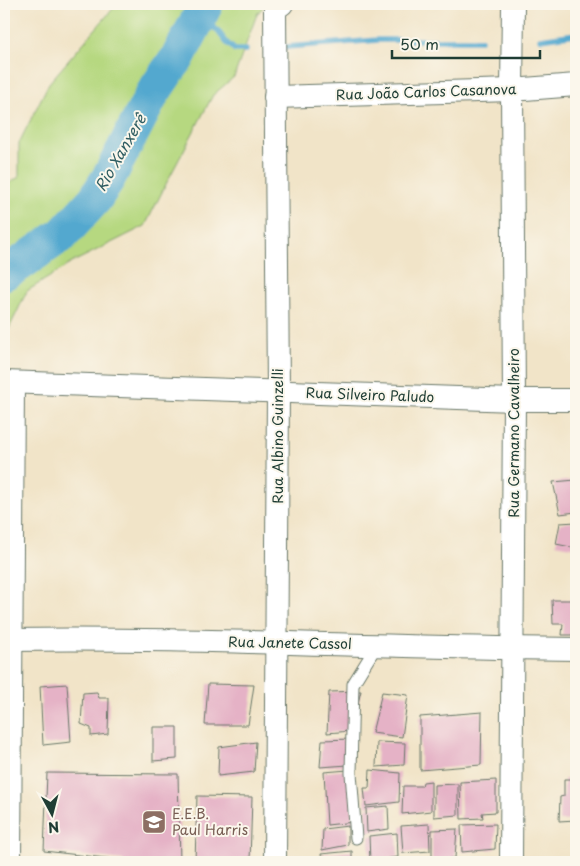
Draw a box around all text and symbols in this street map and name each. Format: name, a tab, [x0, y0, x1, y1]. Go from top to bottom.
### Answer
scale bar	[392, 28, 540, 60]
text: 50 m	[400, 32, 439, 55]
street label: Rua João Carlos Casanova	[335, 78, 517, 105]
water label: Rio Xanxerê	[88, 108, 152, 195]
street label: Rua Germano Cavalheiro	[503, 348, 524, 518]
street label: Rua Albino Guinzelli	[267, 368, 288, 504]
street label: Rua Silveiro Paludo	[305, 382, 435, 407]
street label: Rua Janete Cassol	[228, 631, 352, 654]
north arrow	[28, 788, 78, 838]
place label: E.E.B. Paul Harris	[172, 803, 248, 840]
school or university icon: E.E.B. Paul Harris	[141, 809, 167, 835]
text: N	[47, 816, 60, 838]

